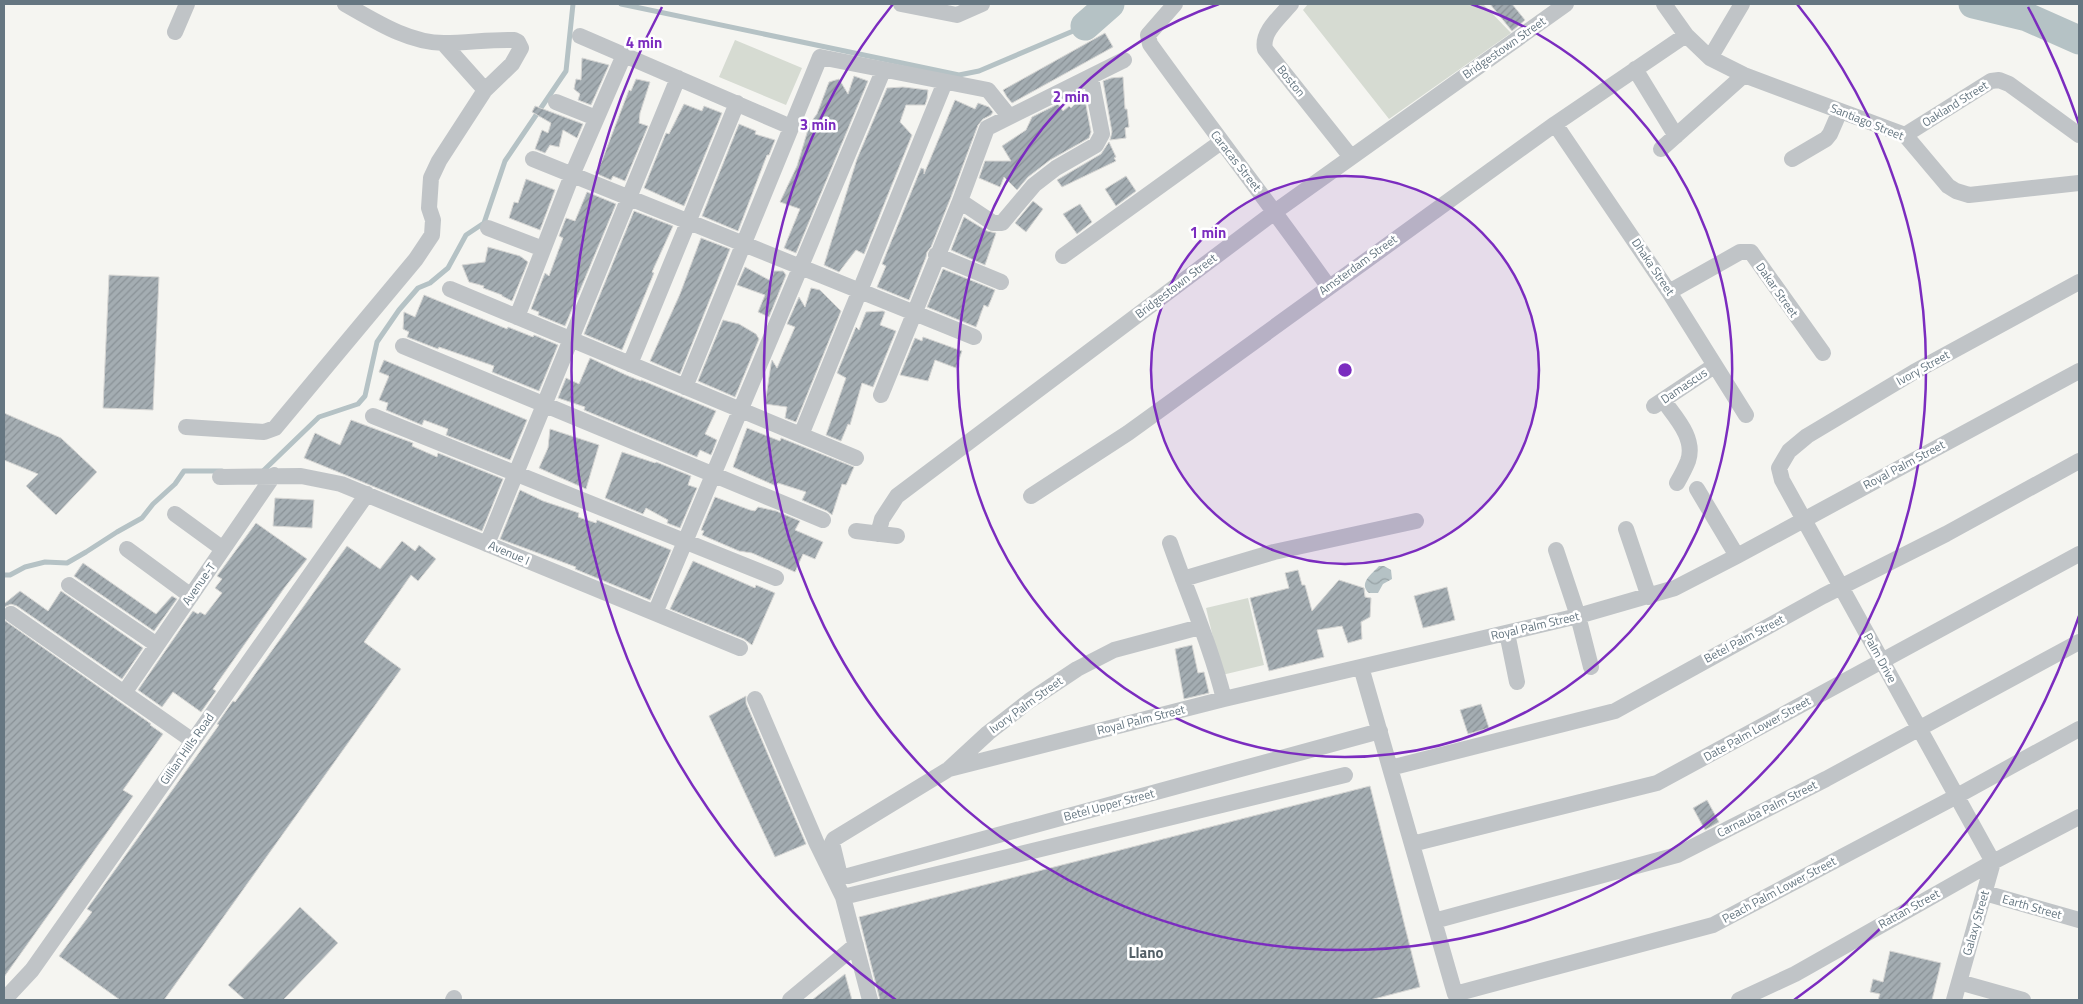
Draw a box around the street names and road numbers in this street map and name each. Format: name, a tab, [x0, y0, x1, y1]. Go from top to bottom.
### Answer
street label: Bridgestown Street	[1458, 11, 1550, 83]
street label: Boston	[1273, 61, 1310, 101]
street label: Oakland Street	[1918, 75, 1992, 131]
street label: Santiago Street	[1828, 98, 1908, 145]
street label: Caracas Street	[1206, 126, 1267, 196]
street label: Amsterdam Street	[1314, 229, 1402, 300]
street label: Dhaka Street	[1627, 234, 1680, 300]
street label: Bridgestown Street	[1131, 248, 1221, 323]
street label: Dakar Street	[1751, 258, 1804, 322]
street label: Ivory Street	[1893, 345, 1954, 390]
street label: Damascus	[1657, 363, 1711, 408]
street label: Royal Palm Street	[1860, 435, 1949, 494]
street label: Avenue I	[486, 535, 533, 570]
street label: Avenue-T	[177, 558, 221, 609]
street label: Royal Palm Street	[1489, 606, 1582, 645]
street label: Betel Palm Street	[1700, 609, 1788, 668]
street label: Palm Drive	[1859, 629, 1902, 686]
street label: Ivory Palm Street	[985, 671, 1067, 738]
street label: Date Palm Lower Street	[1700, 691, 1815, 766]
street label: Royal Palm Street	[1095, 699, 1188, 740]
street label: Gillian Hills Road	[155, 709, 218, 788]
street label: Carnauba Palm Street	[1713, 775, 1821, 842]
street label: Betel Upper Street	[1061, 783, 1157, 826]
street label: Peach Palm Lower Street	[1718, 851, 1840, 928]
street label: Rattan Street	[1874, 883, 1944, 933]
street label: Galaxy Street	[1957, 887, 1994, 958]
street label: Earth Street	[2000, 889, 2065, 924]

